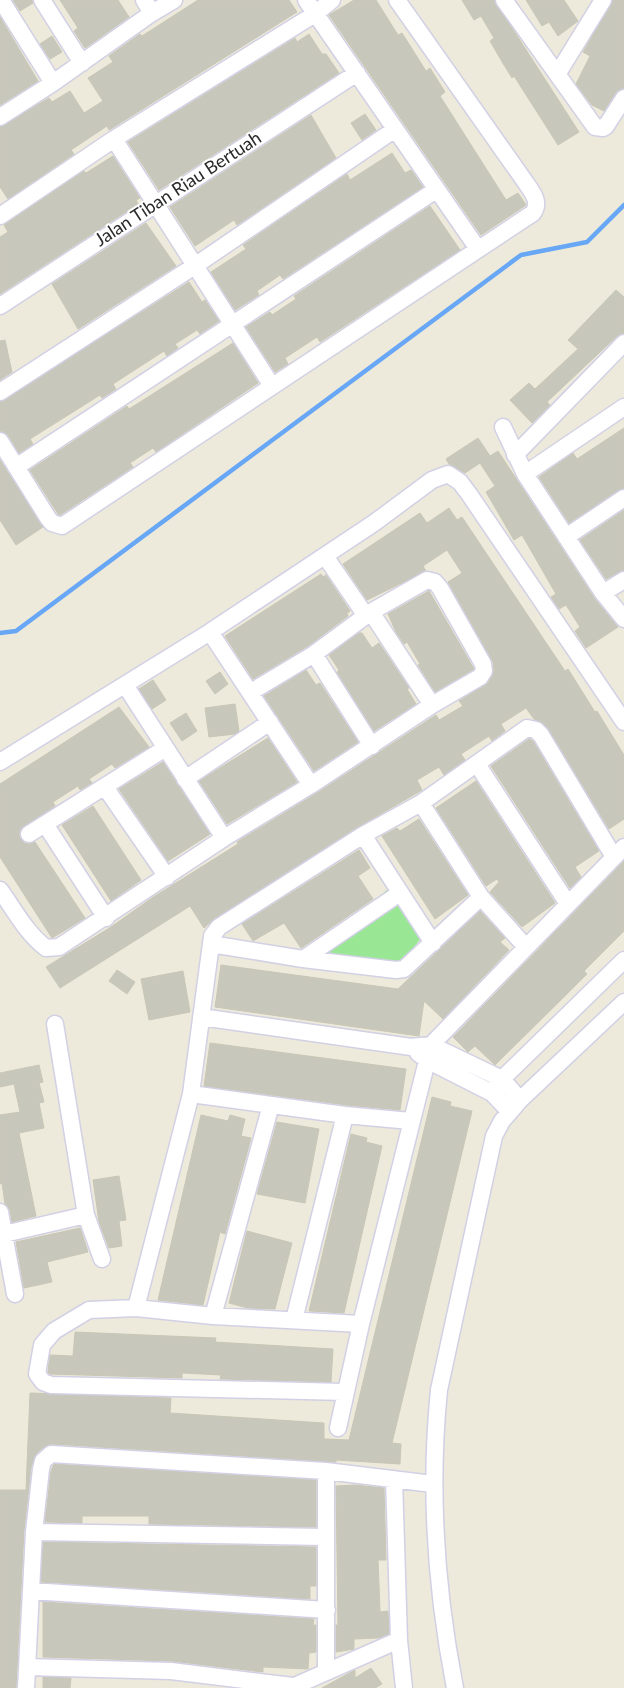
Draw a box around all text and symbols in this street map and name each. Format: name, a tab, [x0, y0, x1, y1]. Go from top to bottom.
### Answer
street label: Jalan Tiban Riau Bertuah	[90, 126, 265, 250]

